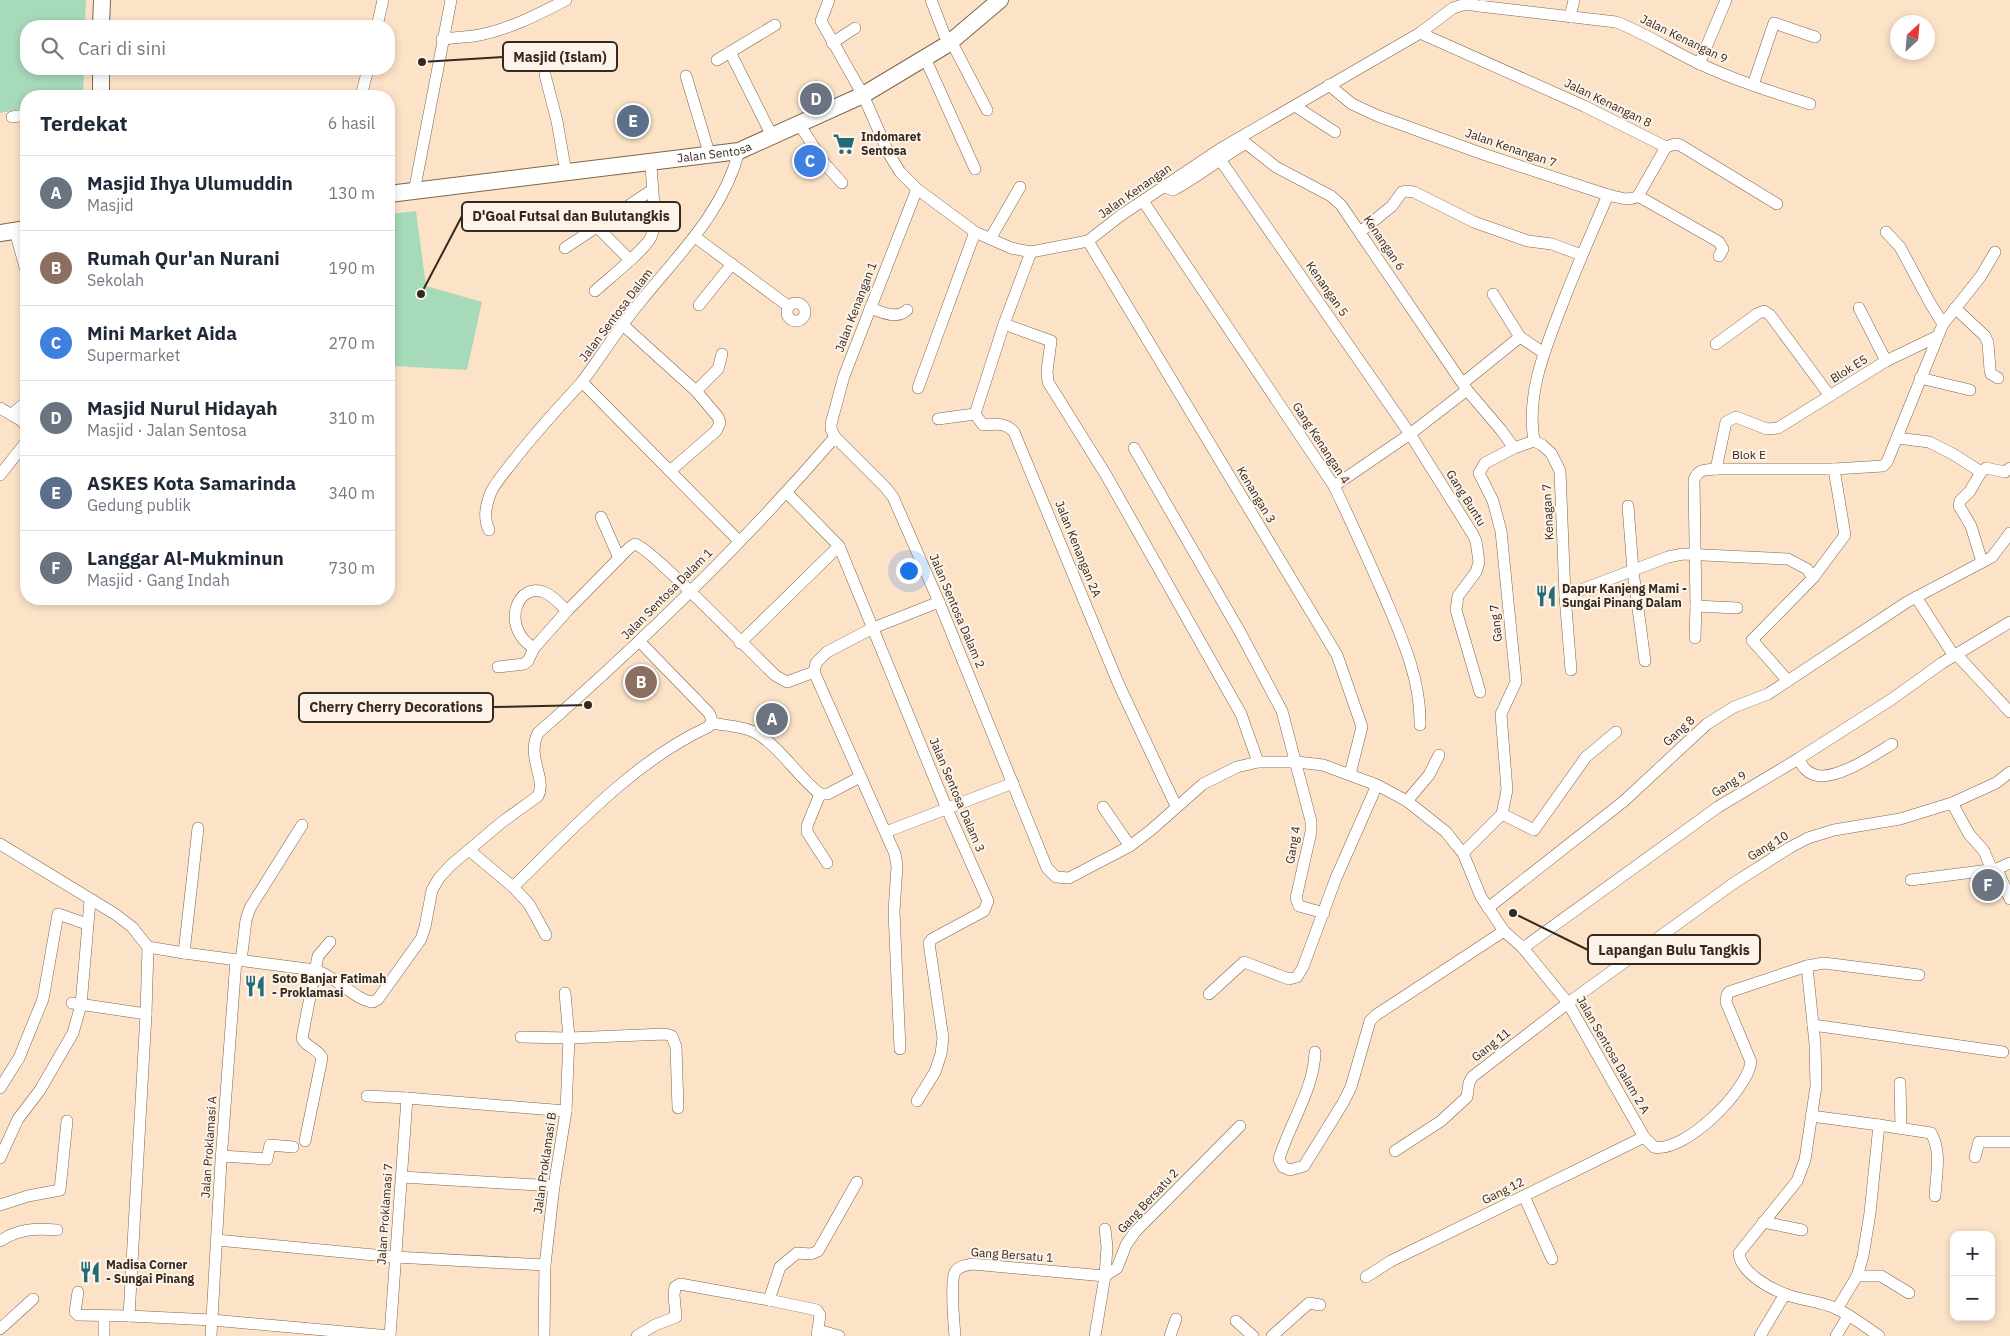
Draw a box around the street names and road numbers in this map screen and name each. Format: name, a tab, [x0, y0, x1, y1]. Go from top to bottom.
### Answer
street label: Jalan Kenangan 9	[1638, 11, 1730, 66]
street label: Jalan Kenangan 8	[1562, 75, 1654, 130]
street label: Jalan Kenangan 7	[1464, 125, 1559, 170]
street label: Jalan Sentosa	[676, 138, 754, 166]
street label: Jalan Kenangan	[1095, 160, 1174, 221]
street label: Kenangan 6	[1360, 212, 1408, 273]
street label: Kenangan 5	[1303, 258, 1352, 319]
street label: Jalan Kenangan 1	[831, 260, 880, 354]
street label: Jalan Sentosa Dalam	[576, 265, 656, 364]
street label: Blok E5	[1827, 351, 1870, 386]
street label: Gang Kenangan 4	[1289, 399, 1353, 486]
street label: Blok E	[1732, 447, 1766, 462]
street label: Kenangan 3	[1234, 464, 1279, 526]
street label: Gang Buntu	[1443, 467, 1490, 529]
street label: Kenagan 7	[1539, 483, 1556, 541]
street label: Jalan Kenangan 2A	[1052, 498, 1105, 600]
street label: Jalan Sentosa Dalam 1	[618, 545, 715, 642]
street label: Jalan Sentosa Dalam 2	[927, 551, 988, 670]
street label: Gang 7	[1486, 603, 1505, 643]
street label: Gang 8	[1660, 712, 1698, 749]
street label: Jalan Sentosa Dalam 3	[927, 735, 988, 854]
street label: Gang 9	[1709, 767, 1749, 800]
street label: Gang 4	[1282, 825, 1303, 865]
street label: Gang 10	[1745, 828, 1791, 864]
street label: Jalan Sentosa Dalam 2 A	[1574, 993, 1653, 1117]
street label: Gang 11	[1468, 1025, 1513, 1064]
street label: Jalan Proklamasi A	[197, 1095, 220, 1199]
street label: Jalan Proklamasi B	[530, 1111, 559, 1215]
street label: Jalan Proklamasi 7	[373, 1163, 396, 1265]
street label: Gang Bersatu 2	[1114, 1165, 1181, 1236]
street label: Gang 12	[1479, 1174, 1526, 1207]
street label: Gang Bersatu 1	[970, 1244, 1054, 1265]

